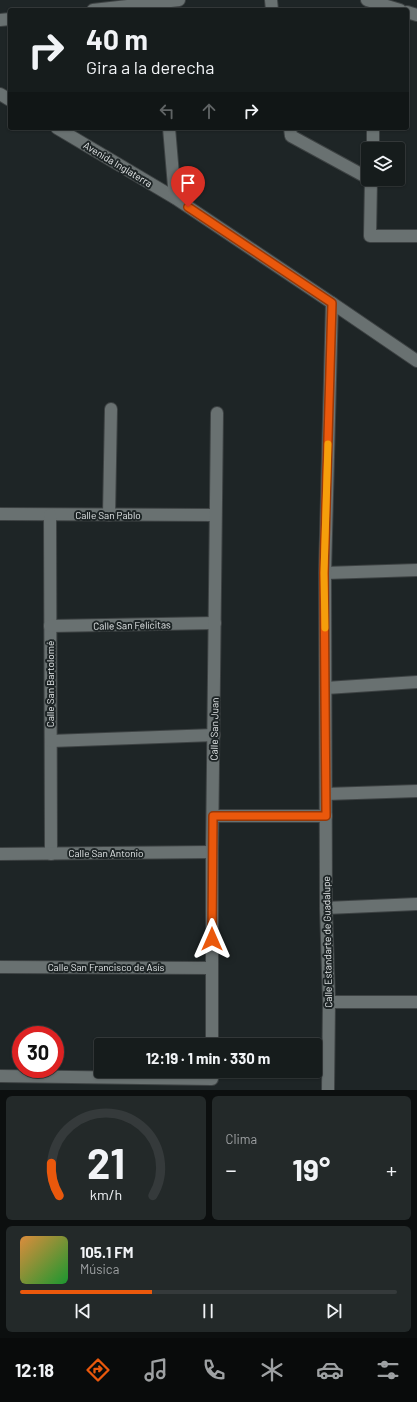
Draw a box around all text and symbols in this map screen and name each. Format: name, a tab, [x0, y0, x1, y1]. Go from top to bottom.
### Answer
text: 40 m	[86, 22, 148, 56]
icon: right	[20, 24, 72, 76]
text: Gira a la derecha	[86, 56, 214, 78]
icon: left	[156, 100, 178, 122]
icon: ahead	[198, 100, 220, 122]
icon: right	[240, 100, 262, 122]
street label: Avenida Inglaterra	[81, 139, 155, 189]
map controls	[361, 142, 405, 186]
button: layers	[361, 142, 405, 186]
pin	[171, 166, 205, 207]
icon: arrive	[177, 172, 199, 194]
street label: Calle San Pablo	[75, 509, 141, 521]
street label: Calle San Felícitas	[93, 618, 171, 632]
street label: Calle San Bartolomé	[44, 641, 56, 727]
street label: Calle San Juan	[207, 697, 221, 761]
street label: Calle San Antonio	[68, 847, 144, 859]
street label: Calle Estandarte de Guadalupe	[320, 876, 334, 1008]
position arrow	[191, 918, 233, 960]
street label: Calle San Francisco de Asís	[48, 961, 165, 973]
speed limit sign: 30	[12, 1026, 64, 1078]
text: 12:19 · 1 min · 330 m	[146, 1049, 270, 1067]
text: Clima	[226, 1131, 257, 1147]
text: 21	[87, 1137, 125, 1187]
text: 19°	[292, 1151, 330, 1187]
text: −	[226, 1156, 237, 1182]
text: +	[386, 1156, 397, 1182]
text: km/h	[90, 1186, 122, 1203]
text: 105.1 FM	[80, 1243, 133, 1261]
text: Música	[80, 1261, 119, 1277]
icon: previous	[72, 1300, 94, 1322]
icon: pause	[197, 1300, 219, 1322]
icon: next	[323, 1300, 345, 1322]
icon: directions	[84, 1356, 112, 1384]
icon: music	[142, 1356, 170, 1384]
icon: phone	[200, 1356, 228, 1384]
icon: climate	[258, 1356, 286, 1384]
icon: car	[316, 1356, 344, 1384]
icon: filters	[374, 1356, 402, 1384]
text: 12:18	[15, 1359, 54, 1381]

